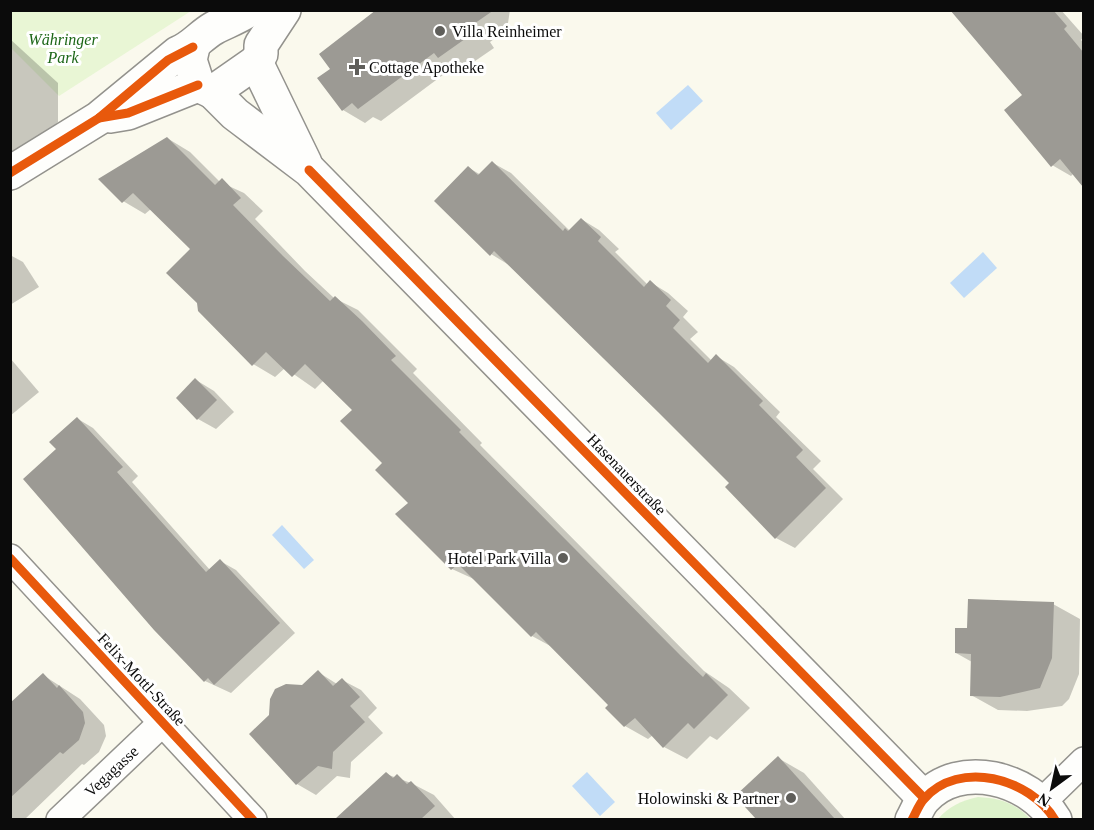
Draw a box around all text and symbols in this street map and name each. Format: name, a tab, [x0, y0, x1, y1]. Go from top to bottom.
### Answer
place label: Villa Reinheimer	[452, 23, 562, 40]
marker: Villa Reinheimer	[433, 24, 447, 38]
park label: Währinger Park	[28, 31, 98, 66]
place label: Cottage Apotheke	[369, 59, 484, 77]
marker: Cottage Apotheke	[350, 60, 364, 74]
street label: Hasenauerstraße	[584, 430, 669, 518]
place label: Hotel Park Villa	[447, 550, 551, 567]
marker: Hotel Park Villa	[556, 551, 570, 565]
street label: Felix-Mottl-Straße	[95, 630, 189, 729]
street label: Vegagasse	[81, 742, 142, 801]
north arrow	[1022, 758, 1082, 818]
place label: Holowinski & Partner	[638, 790, 780, 807]
text: N	[1034, 790, 1054, 810]
marker: Holowinski & Partner	[784, 791, 798, 805]

